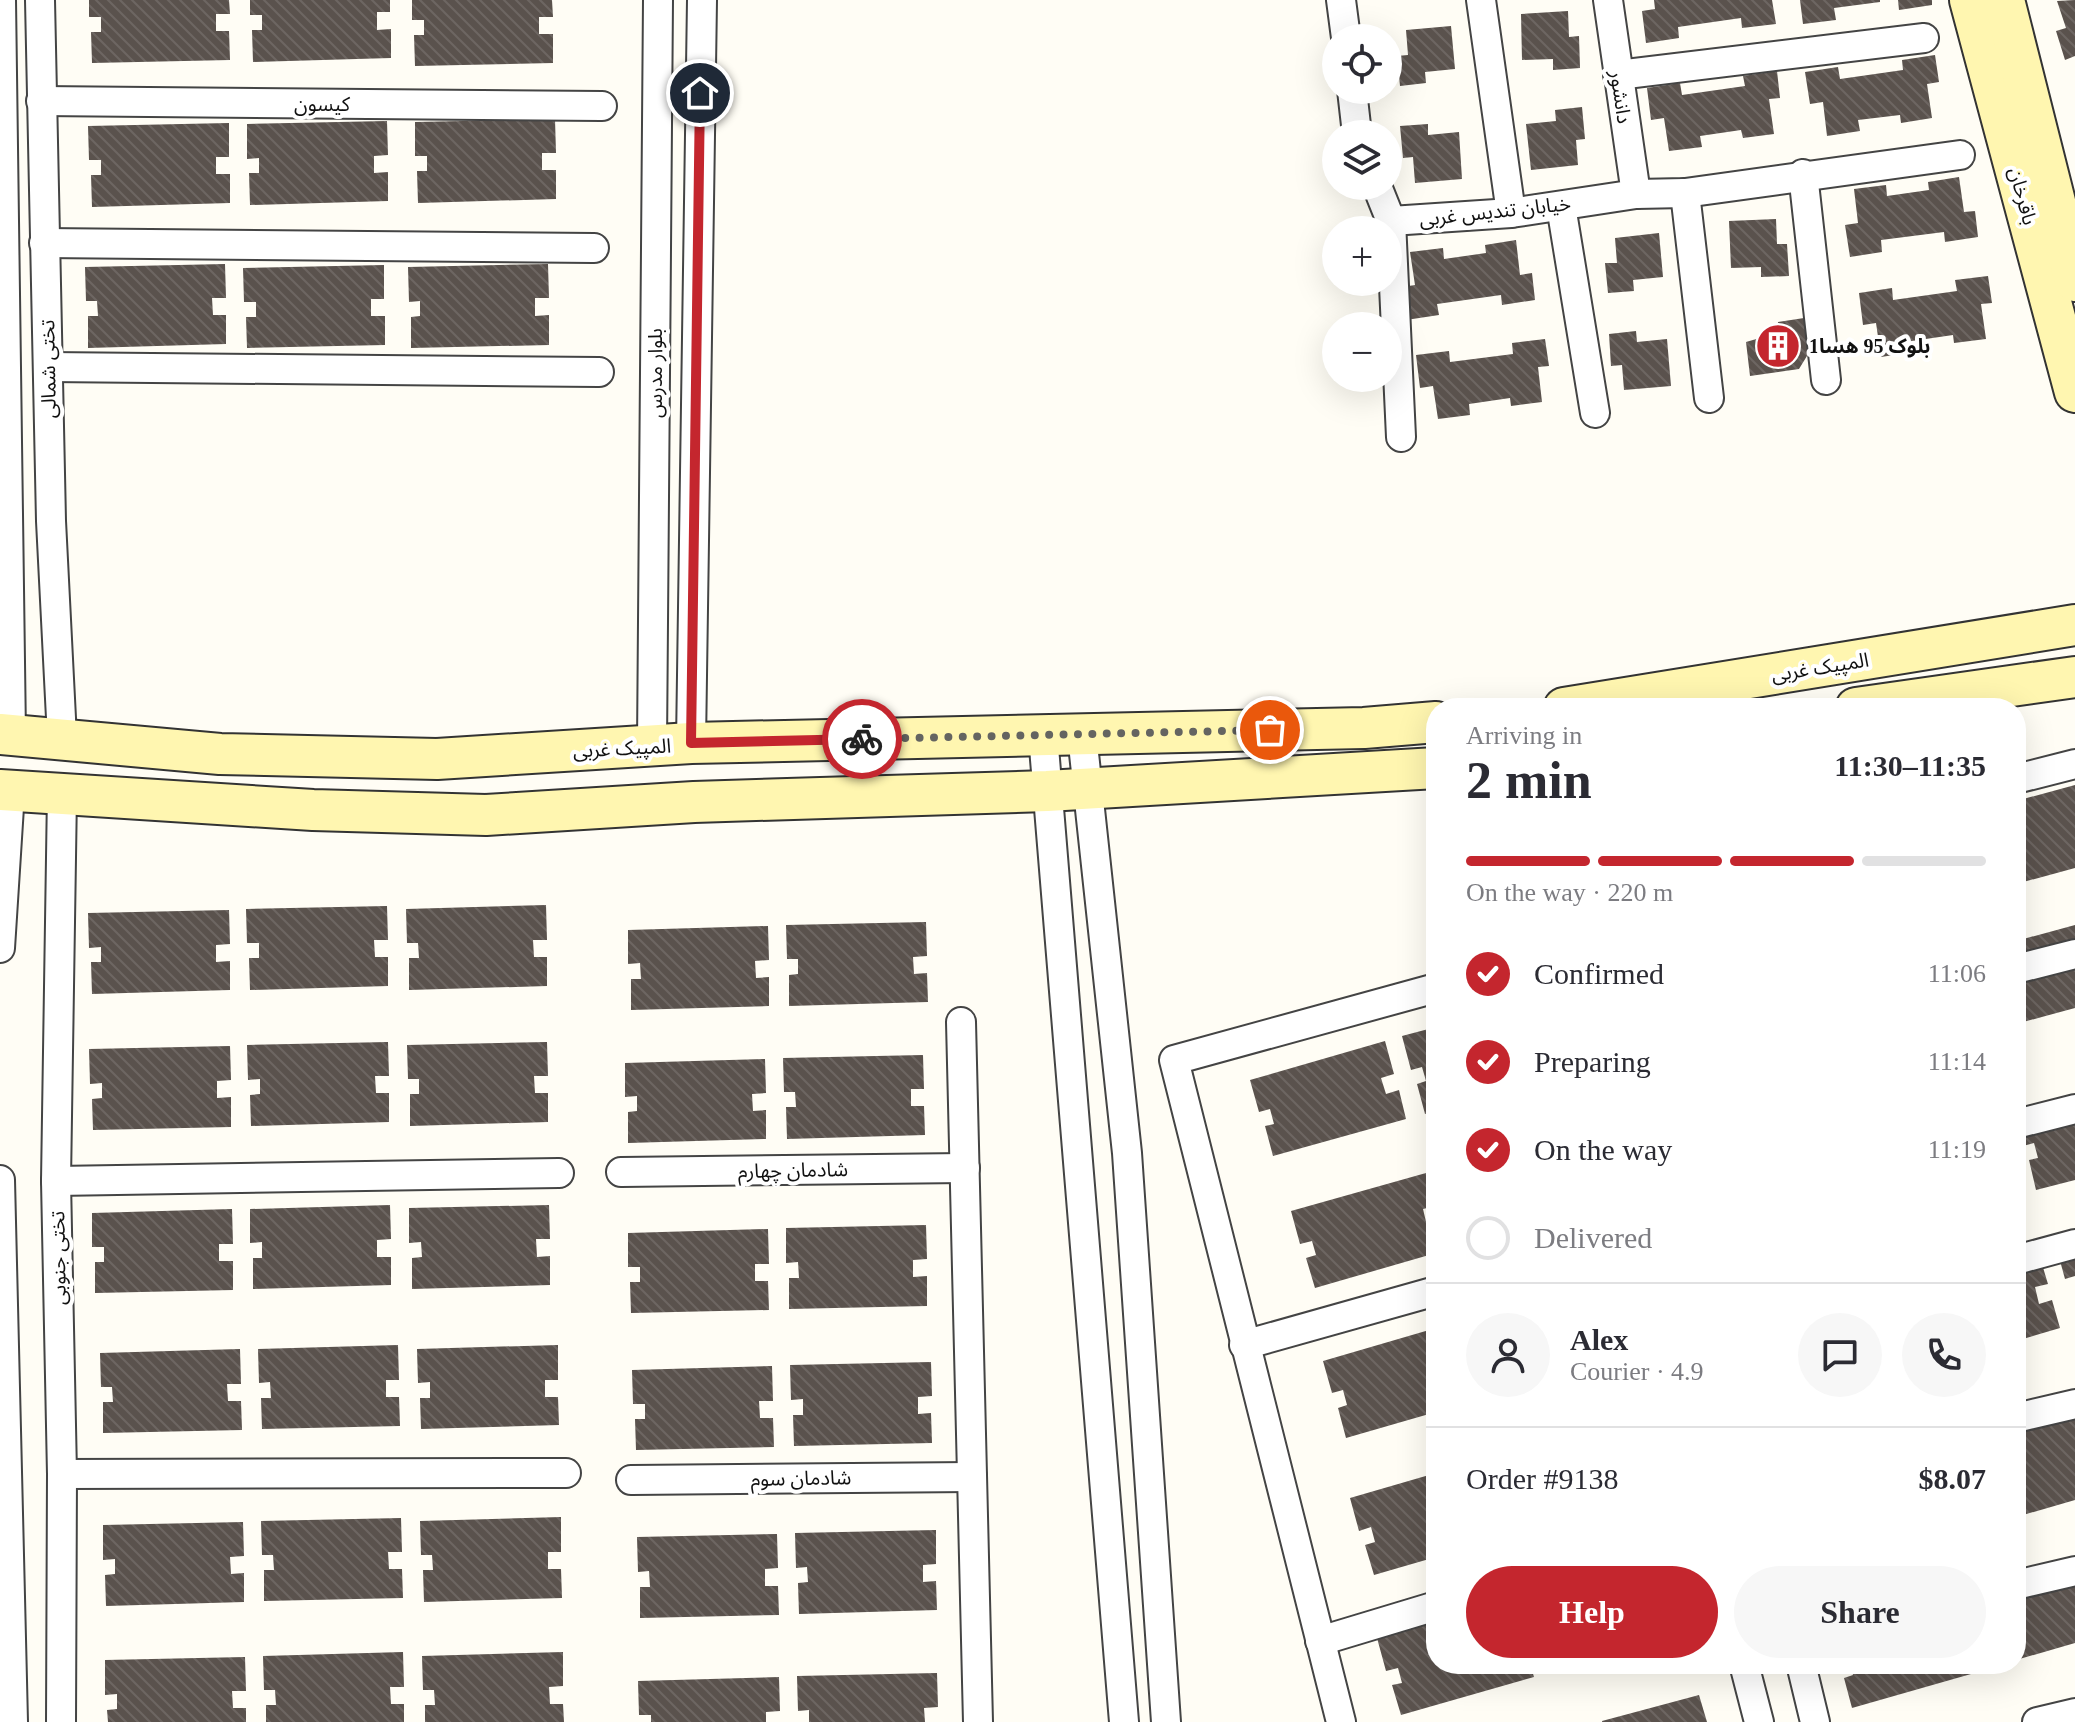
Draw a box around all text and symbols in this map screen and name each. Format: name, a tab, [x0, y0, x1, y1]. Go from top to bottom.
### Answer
map controls	[1322, 24, 1402, 392]
button: locate	[1322, 24, 1402, 104]
pin	[666, 59, 734, 127]
street label: دانشور	[1605, 68, 1636, 125]
icon: home	[678, 71, 722, 115]
street label: کیسون	[294, 93, 351, 116]
button: layers	[1322, 120, 1402, 200]
street label: باقرخان	[2004, 165, 2041, 227]
street label: خیابان تندیس غربی	[1418, 192, 1572, 231]
button: +	[1322, 216, 1402, 296]
button: −	[1322, 312, 1402, 392]
street label: تختی شمالی	[36, 319, 61, 419]
building icon: بلوک 95 هسا1	[1754, 322, 1802, 370]
street label: بلوار مدرس	[644, 328, 667, 418]
place label: بلوک 95 هسا1	[1809, 335, 1930, 358]
street label: المپیک غربی	[1770, 648, 1871, 688]
pin	[1236, 696, 1304, 764]
courier	[822, 699, 902, 779]
icon: bag	[1248, 708, 1292, 752]
icon: bike	[840, 717, 884, 761]
text: Arriving in	[1466, 721, 1582, 750]
street label: المپیک غربی	[572, 734, 672, 764]
text: 11:30–11:35	[1834, 749, 1986, 782]
text: 2 min	[1466, 752, 1592, 809]
text: On the way · 220 m	[1466, 878, 1673, 907]
icon: check	[1466, 952, 1510, 996]
text: Confirmed	[1534, 957, 1664, 990]
text: 11:06	[1928, 959, 1986, 988]
icon: check	[1466, 1040, 1510, 1084]
text: Preparing	[1534, 1045, 1651, 1078]
text: 11:14	[1928, 1047, 1986, 1076]
icon: check	[1466, 1128, 1510, 1172]
text: On the way	[1534, 1133, 1672, 1166]
text: 11:19	[1928, 1135, 1986, 1164]
street label: شادمان چهارم	[738, 1158, 848, 1186]
street label: تختی جنوبی	[46, 1211, 71, 1305]
text: Delivered	[1534, 1221, 1652, 1254]
button: person	[1466, 1313, 1550, 1397]
button: chat	[1798, 1313, 1882, 1397]
button: phone	[1902, 1313, 1986, 1397]
text: Alex	[1570, 1323, 1628, 1356]
text: Courier · 4.9	[1570, 1357, 1704, 1386]
text: Order #9138	[1466, 1462, 1618, 1495]
text: $8.07	[1919, 1462, 1986, 1495]
street label: شادمان سوم	[750, 1466, 852, 1494]
button: Help	[1466, 1566, 1718, 1658]
button: Share	[1734, 1566, 1986, 1658]

